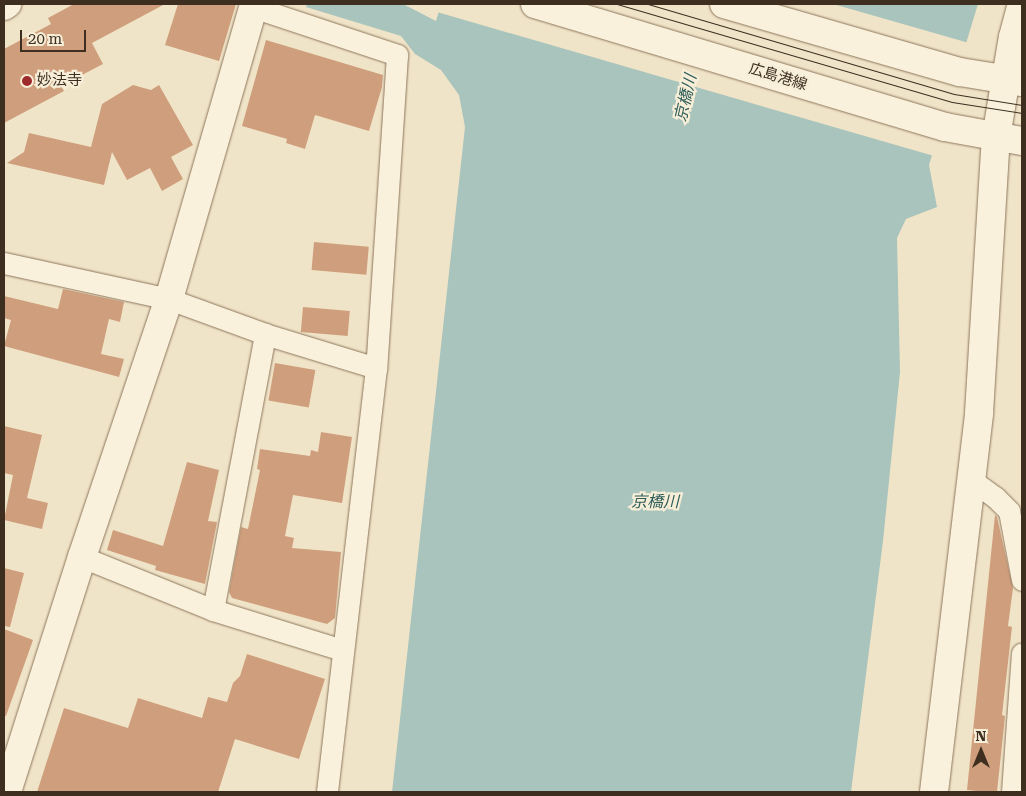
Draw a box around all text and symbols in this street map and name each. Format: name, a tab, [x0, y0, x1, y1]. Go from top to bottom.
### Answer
scale bar	[22, 20, 89, 52]
text: 20 m	[28, 30, 62, 48]
street label: 広島港線	[747, 60, 809, 94]
place label: 妙法寺	[37, 72, 82, 90]
water label: 京橋川	[671, 72, 701, 124]
marker: 妙法寺	[21, 75, 33, 87]
water label: 京橋川	[631, 492, 679, 512]
north arrow	[956, 726, 1006, 776]
text: N	[976, 728, 986, 744]

